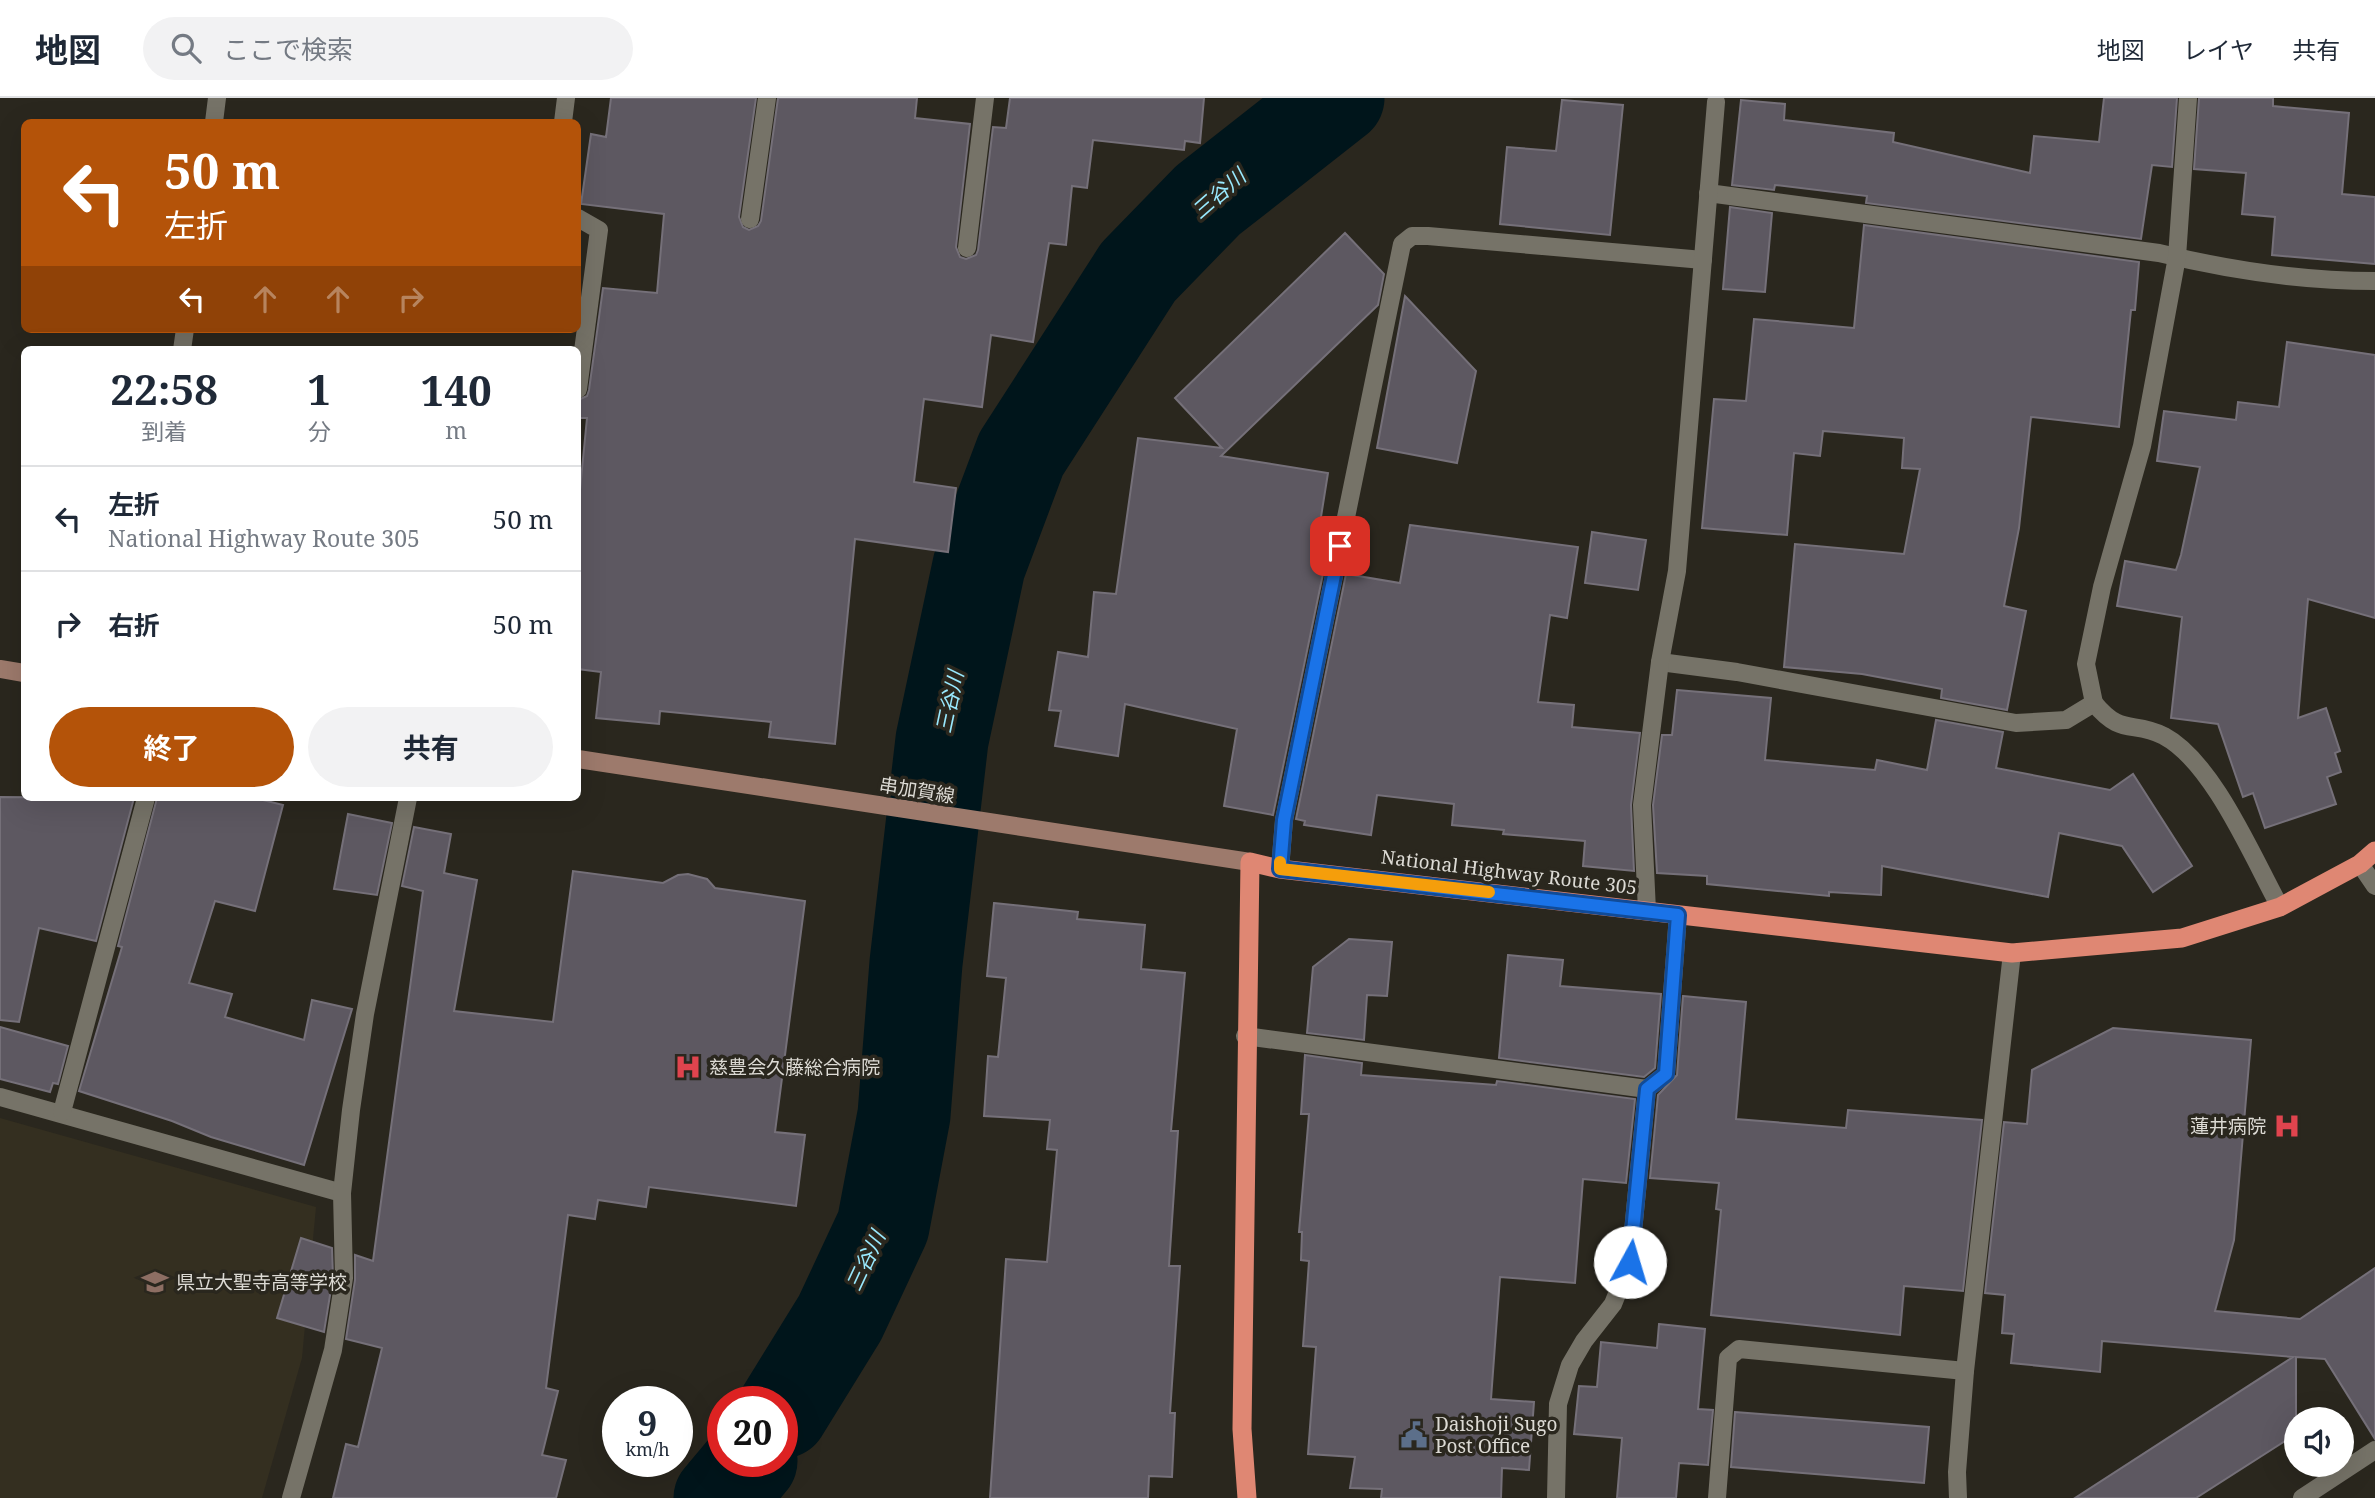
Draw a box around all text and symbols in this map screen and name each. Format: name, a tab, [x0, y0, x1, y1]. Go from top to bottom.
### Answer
search box	[143, 17, 633, 80]
text: 地図	[35, 27, 101, 72]
icon: search	[167, 29, 205, 67]
text: ここで検索	[223, 31, 353, 67]
text: 地図	[2097, 33, 2145, 66]
text: レイヤ	[2183, 33, 2254, 66]
text: 共有	[2292, 33, 2340, 66]
text: 50 m	[164, 137, 280, 203]
icon: left	[49, 147, 140, 238]
water label: 三谷川	[1185, 161, 1253, 224]
text: 左折	[164, 203, 228, 246]
icon: left	[173, 280, 211, 318]
icon: ahead	[246, 280, 284, 318]
icon: ahead	[319, 280, 357, 318]
icon: right	[392, 280, 430, 318]
text: 22:58	[110, 360, 218, 417]
text: 1	[307, 360, 331, 417]
text: 140	[420, 361, 492, 418]
text: m	[445, 414, 467, 446]
text: 到着	[141, 415, 187, 447]
text: 分	[308, 415, 331, 447]
text: 左折	[108, 486, 160, 522]
icon: left	[49, 500, 87, 538]
text: 50 m	[493, 501, 553, 537]
pin	[1310, 516, 1370, 576]
text: National Highway Route 305	[108, 522, 420, 554]
icon: arrive	[1321, 527, 1359, 565]
icon: right	[49, 605, 87, 643]
text: 50 m	[493, 606, 553, 642]
text: 右折	[108, 607, 160, 643]
water label: 三谷川	[929, 666, 970, 736]
button: 終了	[49, 707, 294, 787]
button: 共有	[308, 707, 553, 787]
street label: 串加賀線	[877, 771, 957, 809]
street label: National Highway Route 305	[1380, 843, 1638, 901]
hospital icon: 慈豊会久藤総合病院	[673, 1052, 703, 1082]
place label: 慈豊会久藤総合病院	[709, 1054, 880, 1080]
hospital icon: 蓮井病院	[2272, 1111, 2302, 1141]
place label: 蓮井病院	[2190, 1113, 2266, 1139]
water label: 三谷川	[839, 1224, 892, 1295]
position arrow	[1593, 1225, 1667, 1299]
school or university icon: 県立大聖寺高等学校	[140, 1267, 170, 1297]
place label: 県立大聖寺高等学校	[176, 1269, 347, 1295]
speed limit sign: 20	[707, 1386, 798, 1477]
text: 9	[638, 1399, 657, 1446]
map controls	[2284, 1407, 2354, 1477]
button: sound	[2284, 1407, 2354, 1477]
place label: Daishoji Sugo Post Office	[1435, 1411, 1558, 1459]
public building icon: Daishoji Sugo Post Office	[1399, 1420, 1429, 1450]
text: km/h	[625, 1437, 670, 1461]

